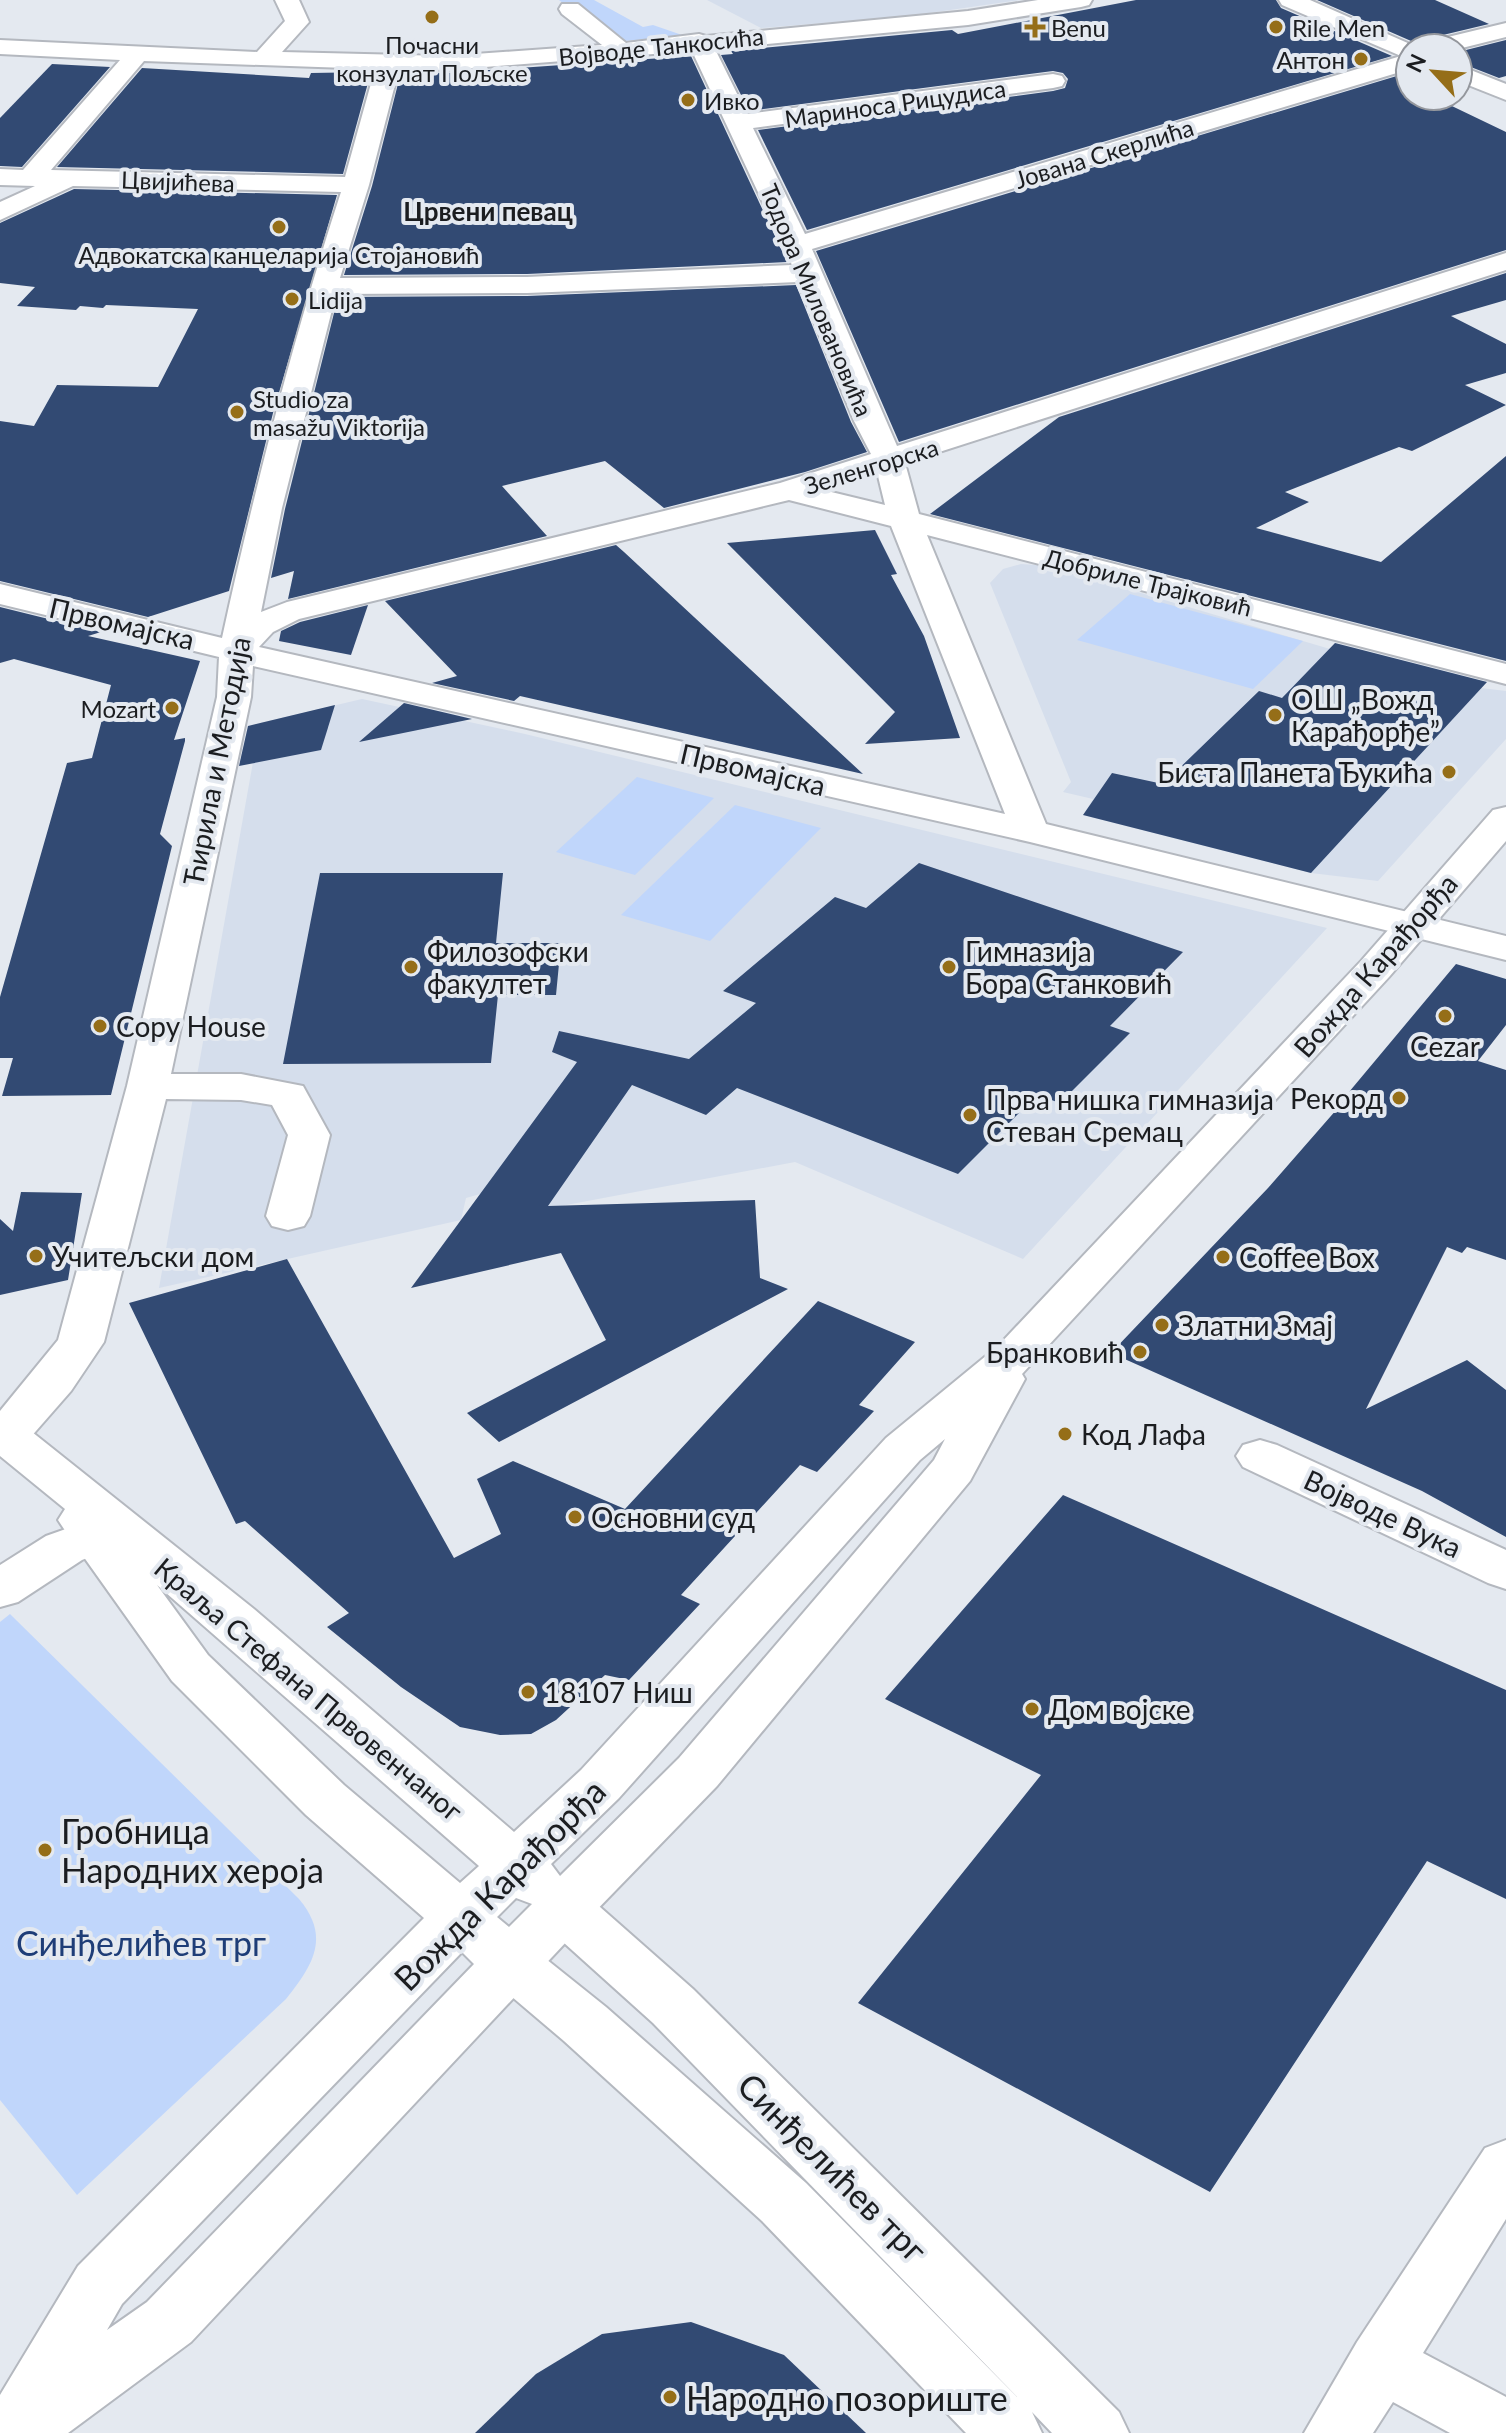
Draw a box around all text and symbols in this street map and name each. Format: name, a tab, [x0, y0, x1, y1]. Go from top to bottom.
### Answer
marker: Почасни конзулат Пољске	[423, 8, 441, 26]
place label: Benu	[1051, 13, 1106, 42]
place label: Rile Men	[1292, 13, 1385, 42]
marker: Benu	[1026, 18, 1044, 36]
marker: Rile Men	[1267, 18, 1285, 36]
street label: Војводе Танкосића	[557, 21, 765, 71]
place label: Почасни конзулат Пољске	[336, 30, 528, 87]
north arrow	[1394, 32, 1474, 112]
place label: Антон	[1277, 45, 1345, 74]
text: N	[1400, 49, 1431, 77]
marker: Антон	[1352, 50, 1370, 68]
street label: Мариноса Рицудиса	[783, 73, 1007, 133]
place label: Ивко	[704, 86, 760, 115]
marker: Ивко	[679, 91, 697, 109]
street label: Јована Скерлића	[1011, 112, 1197, 194]
street label: Цвијићева	[121, 165, 235, 197]
street label: Тодора Миловановића	[755, 179, 879, 421]
district label: Црвени певац	[403, 195, 573, 227]
marker: Адвокатска канцеларија Стојановић	[270, 218, 288, 236]
place label: Адвокатска канцеларија Стојановић	[78, 240, 480, 269]
place label: Lidija	[308, 285, 363, 314]
marker: Lidija	[283, 290, 301, 308]
place label: Studio za masažu Viktorija	[253, 384, 425, 441]
marker: Studio za masažu Viktorija	[228, 403, 246, 421]
street label: Зеленгорска	[800, 432, 942, 500]
street label: Добриле Трајковић	[1041, 542, 1255, 622]
street label: Првомајска	[46, 590, 198, 656]
street label: Ћирила и Методија	[175, 634, 257, 888]
place label: ОШ „Вожд Карађорђе”	[1291, 682, 1440, 748]
place label: Mozart	[81, 694, 156, 723]
marker: Mozart	[163, 699, 181, 717]
marker: ОШ „Вожд Карађорђе”	[1266, 706, 1284, 724]
street label: Првомајска	[677, 736, 829, 802]
place label: Биста Панета Ђукића	[1157, 755, 1433, 789]
marker: Биста Панета Ђукића	[1440, 763, 1458, 781]
street label: Вожда Карађорђа	[1286, 866, 1464, 1064]
place label: Филозофски факултет	[427, 934, 589, 1000]
place label: Гимназија Бора Станковић	[965, 934, 1172, 1000]
marker: Филозофски факултет	[402, 958, 420, 976]
marker: Гимназија Бора Станковић	[940, 958, 958, 976]
marker: Cezar	[1436, 1007, 1454, 1025]
place label: Copy House	[116, 1009, 266, 1043]
marker: Copy House	[91, 1017, 109, 1035]
place label: Cezar	[1410, 1029, 1480, 1063]
place label: Рекорд	[1290, 1081, 1383, 1115]
place label: Прва нишка гимназија Стеван Сремац	[986, 1082, 1274, 1148]
marker: Рекорд	[1390, 1089, 1408, 1107]
marker: Прва нишка гимназија Стеван Сремац	[961, 1106, 979, 1124]
place label: Учитељски дом	[52, 1239, 254, 1273]
place label: Coffee Box	[1239, 1240, 1375, 1274]
marker: Учитељски дом	[27, 1247, 45, 1265]
marker: Coffee Box	[1214, 1248, 1232, 1266]
place label: Златни Змај	[1178, 1308, 1333, 1342]
marker: Златни Змај	[1153, 1316, 1171, 1334]
place label: Бранковић	[986, 1335, 1124, 1369]
marker: Бранковић	[1131, 1343, 1149, 1361]
place label: Код Лафа	[1081, 1417, 1206, 1451]
marker: Код Лафа	[1056, 1425, 1074, 1443]
street label: Војводе Вука	[1299, 1462, 1467, 1564]
place label: Основни суд	[591, 1500, 755, 1534]
marker: Основни суд	[566, 1508, 584, 1526]
street label: Краља Стефана Првовенчаног	[148, 1550, 470, 1828]
place label: 18107 Ниш	[544, 1675, 693, 1709]
marker: 18107 Ниш	[519, 1683, 537, 1701]
place label: Дом војске	[1048, 1692, 1191, 1726]
marker: Дом војске	[1023, 1700, 1041, 1718]
street label: Вожда Карађорђа	[385, 1770, 613, 1998]
place label: Гробница Народних хероја	[61, 1810, 324, 1890]
marker: Гробница Народних хероја	[36, 1841, 54, 1859]
park label: Синђелићев трг	[16, 1922, 266, 1963]
street label: Синђелићев трг	[730, 2064, 936, 2270]
place label: Народно позориште	[686, 2377, 1008, 2418]
marker: Народно позориште	[661, 2388, 679, 2406]

